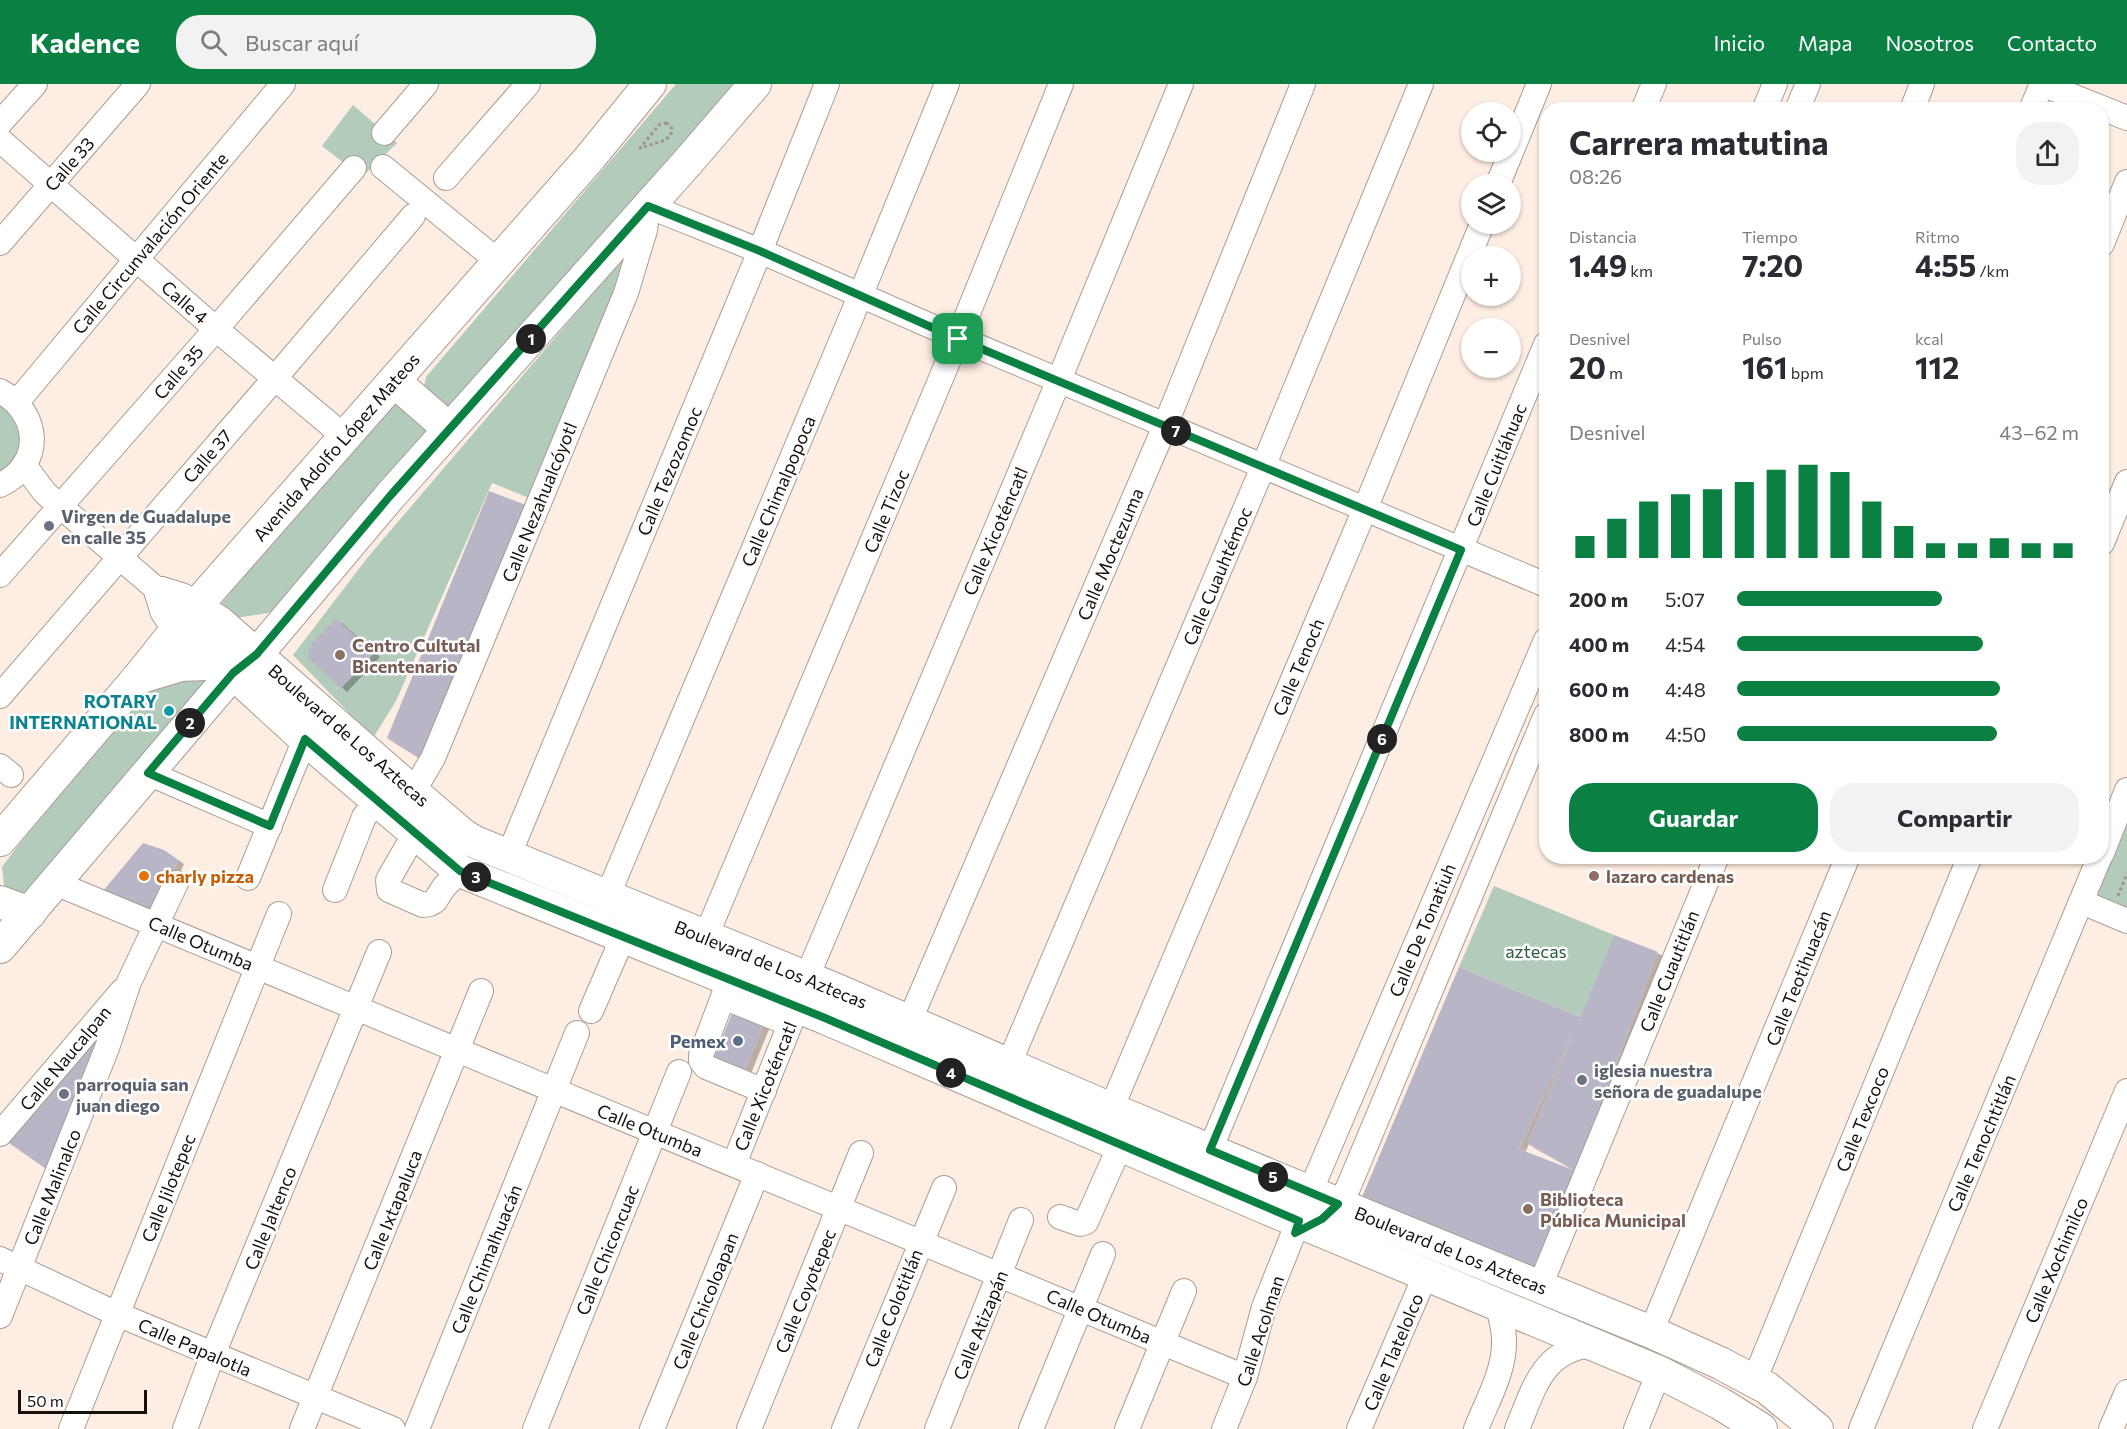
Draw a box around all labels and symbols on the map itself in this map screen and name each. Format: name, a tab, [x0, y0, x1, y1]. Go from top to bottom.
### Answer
street label: Calle 33	[40, 133, 98, 195]
street label: Calle Circunvalación Oriente	[68, 148, 232, 338]
street label: Calle 4	[157, 276, 213, 328]
pin	[932, 313, 983, 364]
pin: 1	[516, 324, 546, 354]
street label: Calle 35	[149, 340, 207, 404]
street label: Avenida Adolfo López Mateos	[248, 348, 424, 546]
street label: Calle Cuitláhuac	[1461, 400, 1531, 530]
street label: Calle Tezozomoc	[632, 403, 706, 539]
street label: Calle Chimalpopoca	[736, 412, 820, 570]
pin: 7	[1161, 416, 1191, 446]
street label: Calle Nezahualcóyotl	[497, 419, 581, 585]
street label: Calle 37	[178, 425, 236, 487]
street label: Calle Xicoténcatl	[958, 463, 1032, 599]
street label: Calle Tizoc	[859, 466, 913, 556]
street label: Calle Moctezuma	[1072, 485, 1148, 623]
street label: Calle Cuauhtémoc	[1178, 503, 1256, 648]
place label: Virgen de Guadalupe en calle 35	[61, 505, 231, 548]
marker: Virgen de Guadalupe en calle 35	[42, 519, 56, 533]
street label: Calle Tenoch	[1268, 615, 1328, 719]
place label: Centro Cultutal Bicentenario	[352, 634, 481, 677]
marker: Centro Cultutal Bicentenario	[333, 648, 347, 662]
street label: Boulevard de Los Aztecas	[264, 659, 434, 811]
place label: ROTARY INTERNATIONAL	[9, 690, 157, 733]
marker: ROTARY INTERNATIONAL	[162, 704, 176, 718]
pin: 2	[175, 708, 205, 738]
pin: 6	[1367, 724, 1397, 754]
street label: Calle De Tonatiuh	[1384, 860, 1460, 1000]
pin: 3	[461, 862, 491, 892]
place label: charly pizza	[156, 865, 254, 887]
place label: lazaro cardenas	[1606, 865, 1734, 887]
marker: charly pizza	[137, 869, 151, 883]
marker: lazaro cardenas	[1587, 869, 1601, 883]
street label: Calle Cuautitlán	[1635, 907, 1703, 1035]
street label: Calle Teotihuacán	[1761, 907, 1835, 1049]
street label: Calle Otumba	[145, 911, 257, 975]
street label: Boulevard de Los Aztecas	[671, 915, 871, 1013]
park label: aztecas	[1505, 940, 1567, 962]
street label: Calle Naucalpan	[15, 1001, 115, 1115]
street label: Calle Xicoténcatl	[729, 1018, 801, 1154]
place label: Pemex	[670, 1030, 726, 1052]
marker: Pemex	[731, 1034, 745, 1048]
pin: 4	[936, 1058, 966, 1088]
place label: iglesia nuestra señora de guadalupe	[1594, 1059, 1762, 1102]
street label: Calle Texcoco	[1831, 1063, 1893, 1175]
street label: Calle Tenochtitlán	[1942, 1071, 2020, 1215]
place label: parroquia san juan diego	[75, 1073, 189, 1116]
marker: iglesia nuestra señora de guadalupe	[1575, 1073, 1589, 1087]
marker: parroquia san juan diego	[57, 1087, 71, 1101]
street label: Calle Otumba	[594, 1099, 706, 1161]
street label: Calle Malinalco	[19, 1126, 85, 1248]
street label: Calle Jilotepec	[136, 1131, 200, 1245]
street label: Calle Ixtapaluca	[358, 1146, 426, 1274]
pin: 5	[1258, 1162, 1288, 1192]
street label: Calle Jaltenco	[239, 1163, 301, 1273]
street label: Calle Chimalhuacán	[446, 1181, 526, 1337]
street label: Calle Chiconcuac	[571, 1182, 643, 1318]
place label: Biblioteca Pública Municipal	[1540, 1188, 1686, 1231]
street label: Calle Xochimilco	[2020, 1194, 2092, 1326]
street label: Boulevard de Los Aztecas	[1351, 1201, 1551, 1299]
marker: Biblioteca Pública Municipal	[1521, 1202, 1535, 1216]
street label: Calle Coyotepec	[770, 1226, 840, 1356]
street label: Calle Chicoloapan	[667, 1229, 743, 1373]
street label: Calle Colotitlán	[859, 1246, 927, 1370]
street label: Calle Atizapán	[948, 1267, 1012, 1383]
street label: Calle Acolman	[1232, 1273, 1288, 1389]
street label: Calle Otumba	[1043, 1284, 1155, 1348]
street label: Calle Tlatelolco	[1358, 1290, 1428, 1414]
street label: Calle Papalotla	[135, 1313, 255, 1381]
scale bar	[18, 1387, 147, 1414]

